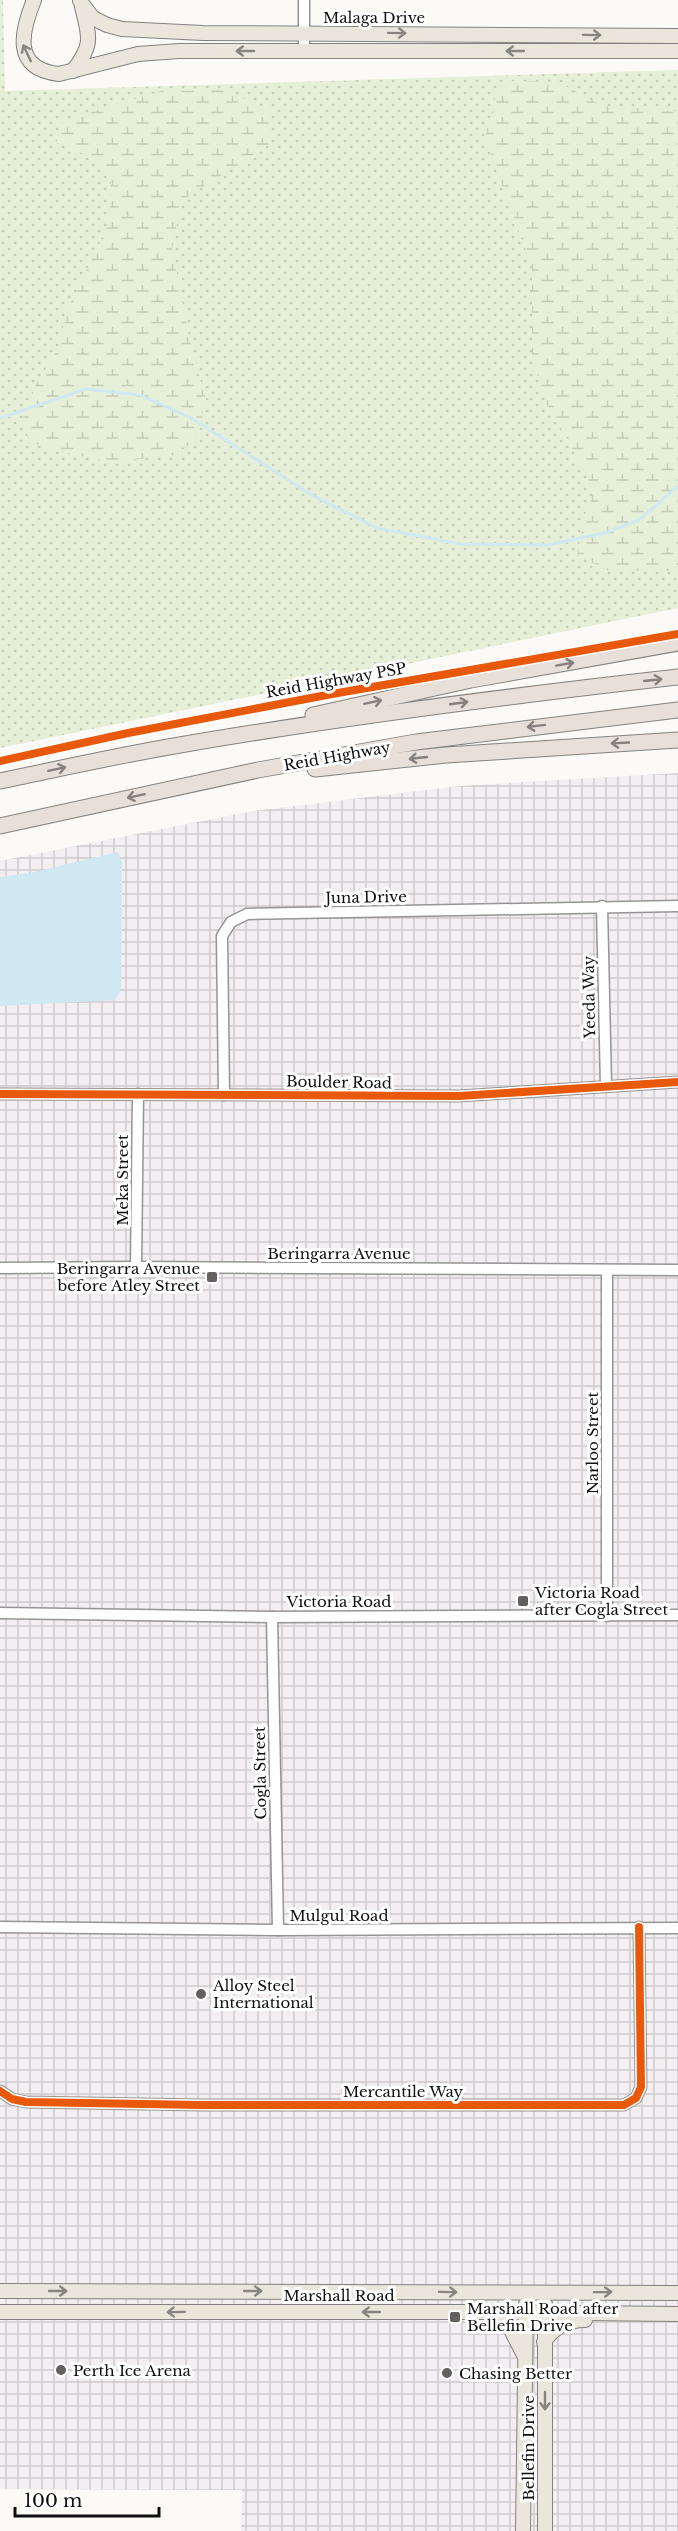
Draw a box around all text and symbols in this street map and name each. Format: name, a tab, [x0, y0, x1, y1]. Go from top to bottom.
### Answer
street label: Malaga Drive	[323, 8, 425, 27]
one-way arrow	[386, 27, 406, 39]
one-way arrow	[581, 29, 601, 41]
one-way arrow	[21, 44, 32, 62]
one-way arrow	[236, 45, 256, 57]
one-way arrow	[505, 45, 525, 57]
street label: Reid Highway PSP	[264, 658, 408, 702]
one-way arrow	[554, 658, 574, 669]
one-way arrow	[642, 675, 662, 686]
one-way arrow	[363, 696, 383, 707]
one-way arrow	[448, 697, 468, 708]
one-way arrow	[527, 721, 547, 732]
street label: Reid Highway	[282, 737, 392, 775]
one-way arrow	[610, 737, 630, 748]
one-way arrow	[408, 752, 428, 763]
one-way arrow	[47, 763, 67, 774]
one-way arrow	[127, 791, 146, 803]
street label: Juna Drive	[323, 887, 407, 907]
street label: Yeeda Way	[579, 955, 599, 1039]
street label: Boulder Road	[286, 1072, 392, 1092]
street label: Meka Street	[113, 1134, 132, 1226]
street label: Beringarra Avenue	[267, 1244, 411, 1263]
place label: Beringarra Avenue before Atley Street	[56, 1259, 200, 1295]
marker: Beringarra Avenue before Atley Street	[205, 1270, 219, 1284]
street label: Narloo Street	[583, 1391, 602, 1494]
place label: Victoria Road after Cogla Street	[534, 1583, 668, 1619]
street label: Victoria Road	[286, 1592, 391, 1611]
marker: Victoria Road after Cogla Street	[516, 1594, 530, 1608]
street label: Cogla Street	[250, 1726, 270, 1820]
street label: Mulgul Road	[289, 1906, 389, 1925]
place label: Alloy Steel International	[212, 1976, 314, 2012]
marker: Alloy Steel International	[194, 1987, 208, 2001]
street label: Mercantile Way	[343, 2082, 463, 2101]
one-way arrow	[48, 2285, 68, 2297]
one-way arrow	[243, 2285, 263, 2297]
street label: Marshall Road	[283, 2286, 395, 2305]
one-way arrow	[593, 2286, 613, 2298]
one-way arrow	[438, 2287, 458, 2298]
place label: Marshall Road after Bellefin Drive	[467, 2299, 619, 2335]
one-way arrow	[362, 2306, 382, 2318]
one-way arrow	[167, 2307, 187, 2318]
marker: Marshall Road after Bellefin Drive	[448, 2310, 462, 2324]
place label: Perth Ice Arena	[73, 2361, 192, 2380]
marker: Perth Ice Arena	[54, 2363, 68, 2377]
place label: Chasing Better	[459, 2364, 573, 2383]
marker: Chasing Better	[440, 2366, 454, 2380]
one-way arrow	[539, 2390, 550, 2410]
street label: Bellefin Drive	[519, 2395, 538, 2501]
scale bar	[15, 2480, 159, 2518]
text: 100 m	[24, 2490, 82, 2512]

